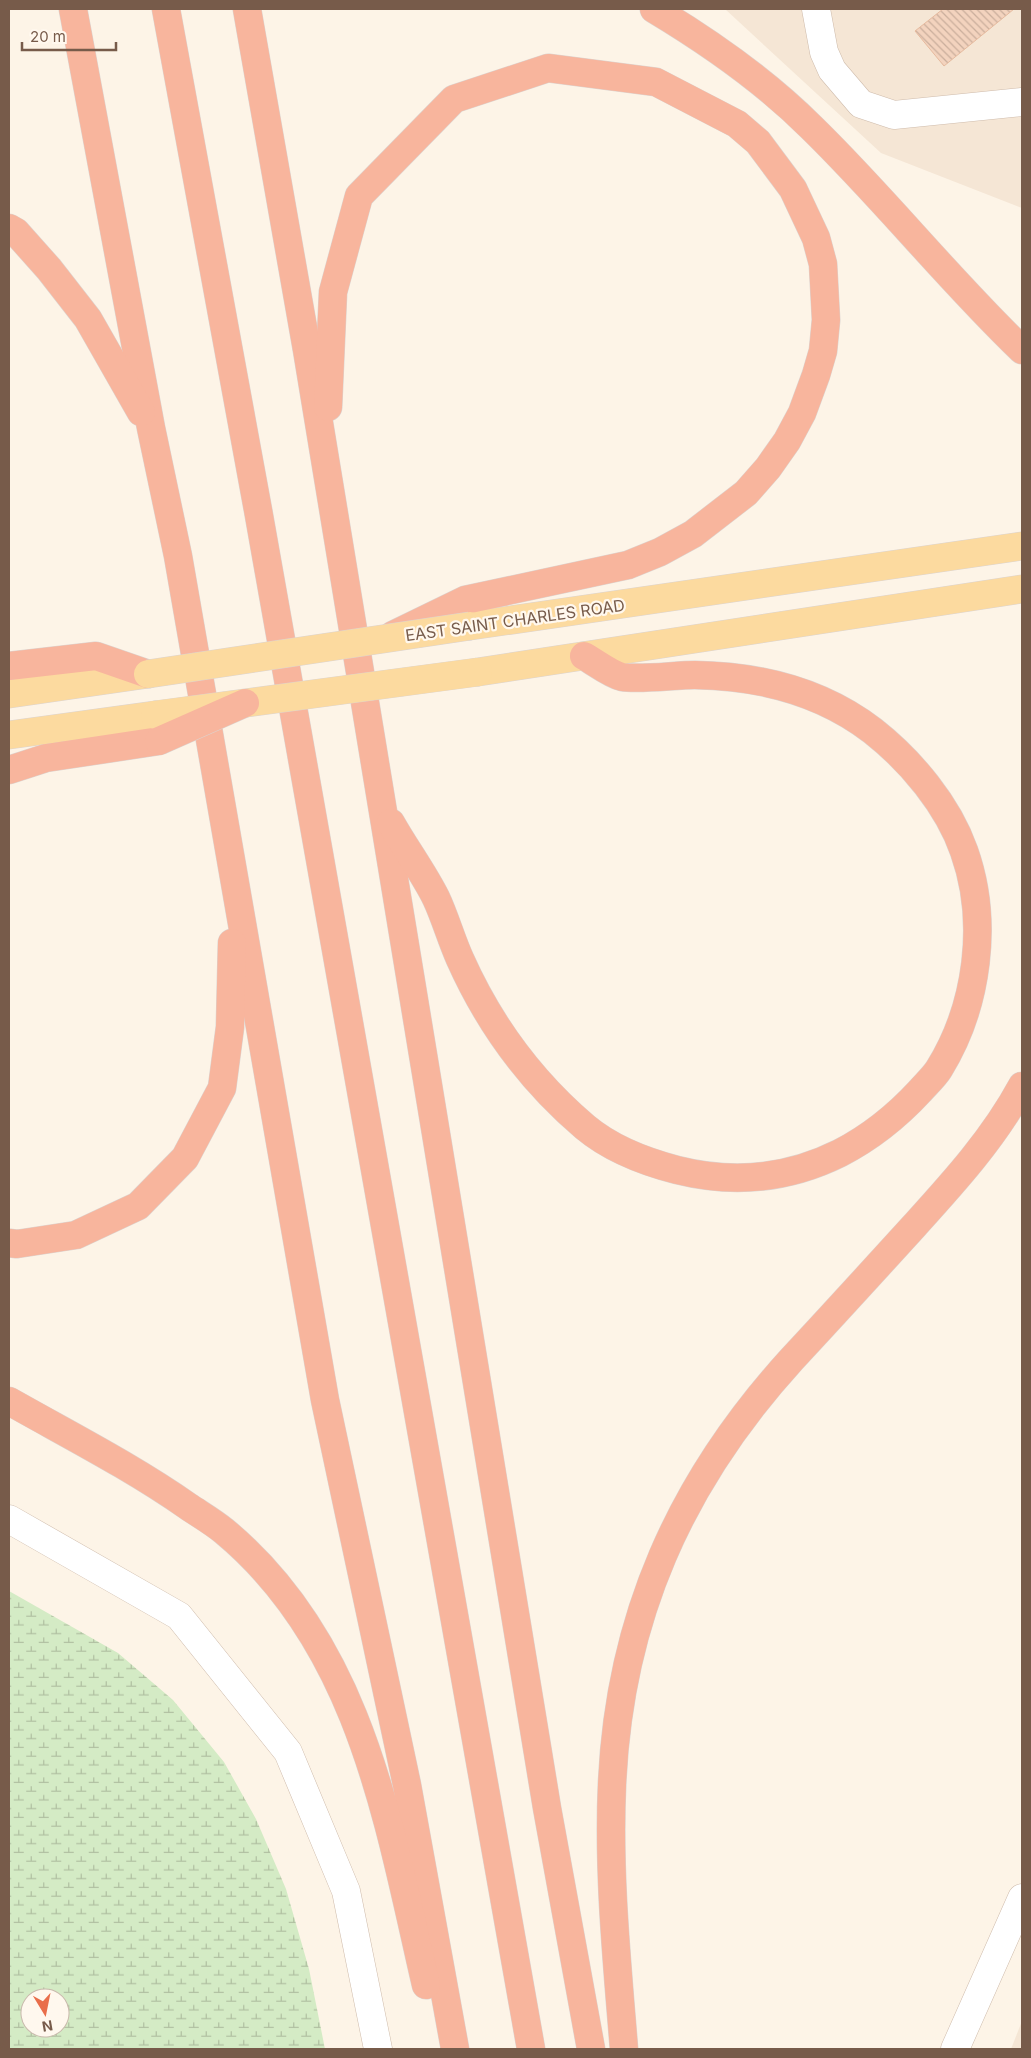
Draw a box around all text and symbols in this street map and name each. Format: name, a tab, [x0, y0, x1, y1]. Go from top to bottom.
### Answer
scale bar	[22, 20, 116, 52]
text: 20 m	[30, 27, 66, 46]
street label: EAST SAINT CHARLES ROAD	[404, 595, 626, 645]
north arrow	[20, 1988, 70, 2038]
text: N	[41, 2017, 54, 2036]

